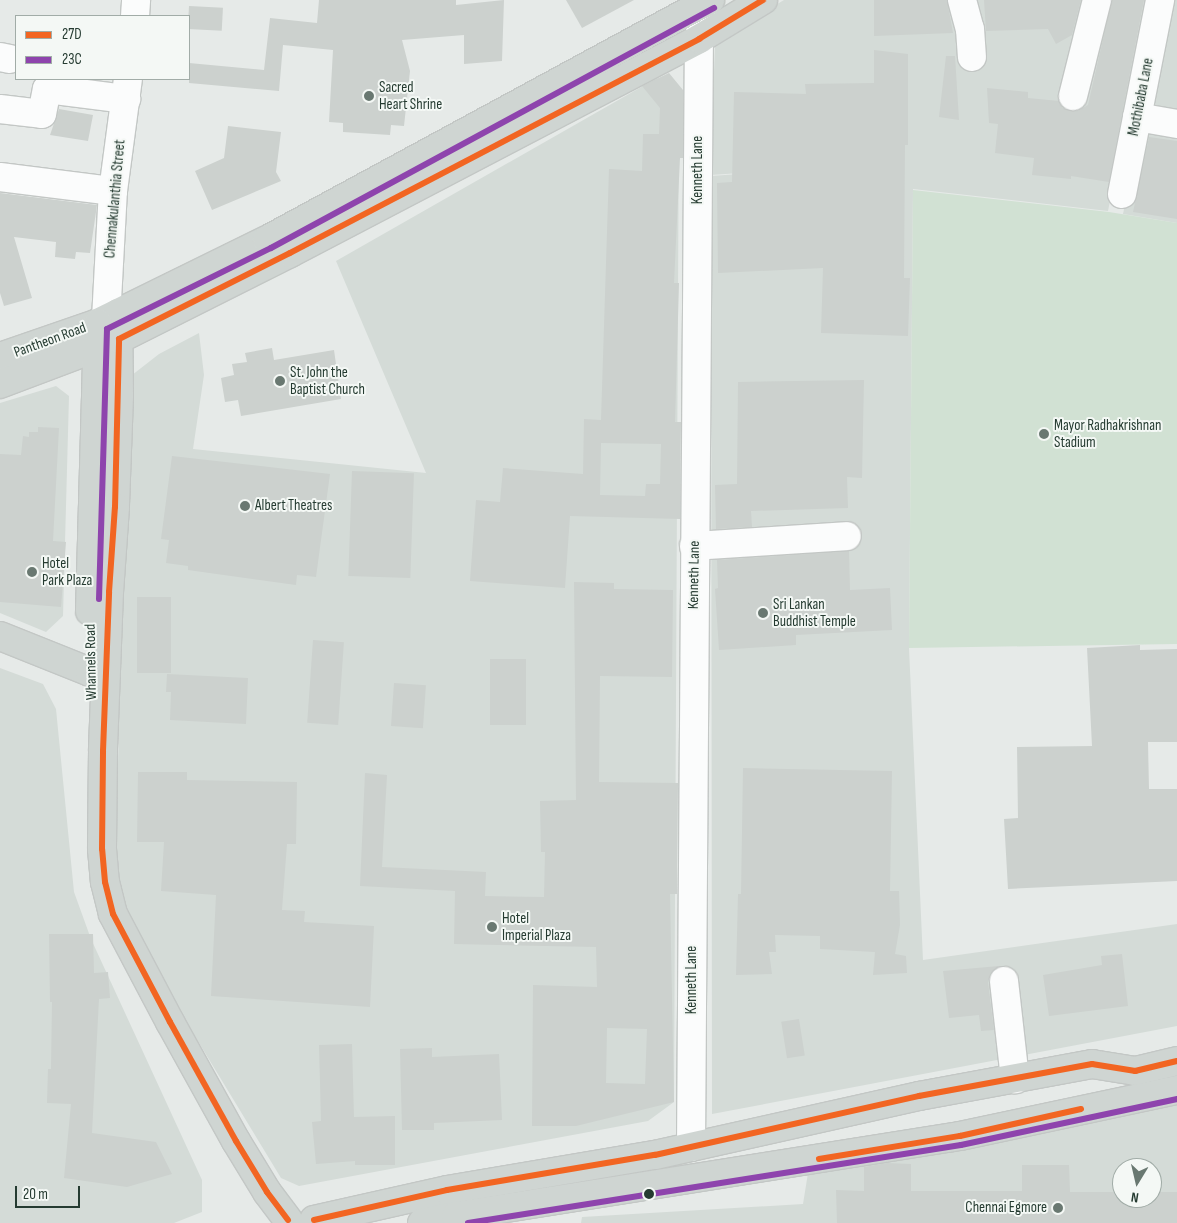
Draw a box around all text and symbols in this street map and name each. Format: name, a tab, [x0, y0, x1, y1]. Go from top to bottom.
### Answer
legend	[15, 15, 190, 80]
text: 27D	[62, 25, 82, 44]
text: 23C	[62, 50, 82, 69]
street label: Mothibaba Lane	[1125, 56, 1157, 138]
place label: Sacred Heart Shrine	[379, 78, 442, 113]
marker: Sacred Heart Shrine	[363, 90, 375, 102]
street label: Kenneth Lane	[689, 136, 707, 204]
street label: Chennakulanthia Street	[101, 139, 129, 259]
street label: Pantheon Road	[11, 319, 89, 361]
place label: St. John the Baptist Church	[290, 363, 365, 398]
marker: St. John the Baptist Church	[274, 375, 286, 387]
place label: Mayor Radhakrishnan Stadium	[1054, 416, 1161, 451]
marker: Mayor Radhakrishnan Stadium	[1038, 428, 1050, 440]
place label: Albert Theatres	[255, 497, 332, 515]
marker: Albert Theatres	[239, 500, 251, 512]
street label: Kenneth Lane	[684, 541, 704, 609]
place label: Hotel Park Plaza	[42, 554, 92, 589]
marker: Hotel Park Plaza	[26, 566, 38, 578]
place label: Sri Lankan Buddhist Temple	[773, 595, 856, 630]
marker: Sri Lankan Buddhist Temple	[757, 607, 769, 619]
street label: Whannels Road	[81, 624, 101, 700]
place label: Hotel Imperial Plaza	[502, 909, 571, 944]
marker: Hotel Imperial Plaza	[486, 921, 498, 933]
street label: Kenneth Lane	[683, 946, 701, 1014]
north arrow	[1112, 1158, 1162, 1208]
scale bar	[18, 1176, 82, 1208]
text: 20 m	[23, 1185, 48, 1204]
text: N	[1130, 1188, 1140, 1206]
unlabelled marker	[644, 1189, 654, 1199]
place label: Chennai Egmore	[965, 1199, 1047, 1217]
marker: Chennai Egmore	[1051, 1201, 1065, 1215]

